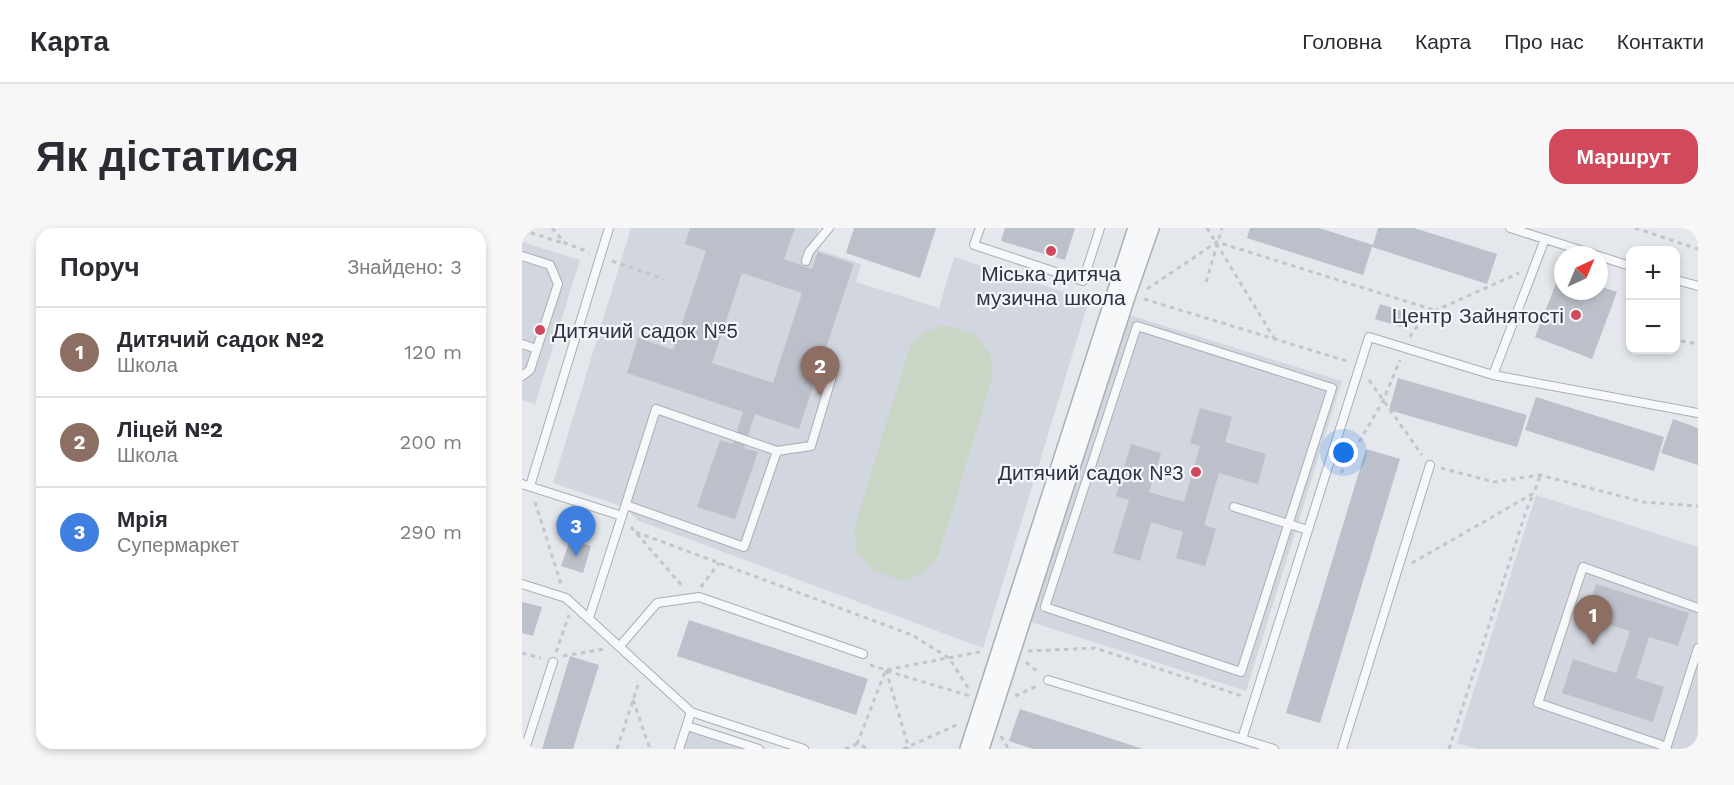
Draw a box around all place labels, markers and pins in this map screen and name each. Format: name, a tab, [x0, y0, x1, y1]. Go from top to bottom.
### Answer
marker: Міська дитяча музична школа	[1044, 244, 1058, 258]
place label: Міська дитяча музична школа	[976, 261, 1126, 310]
place label: Центр Зайнятості	[1392, 303, 1564, 328]
marker: Центр Зайнятості	[1569, 308, 1583, 322]
place label: Дитячий садок №5	[552, 318, 738, 343]
marker: Дитячий садок №5	[533, 323, 547, 337]
pin: 2	[800, 346, 840, 396]
place label: Дитячий садок №3	[998, 460, 1184, 485]
marker: Дитячий садок №3	[1189, 465, 1203, 479]
pin: 3	[556, 506, 596, 556]
pin: 1	[1574, 596, 1612, 645]

